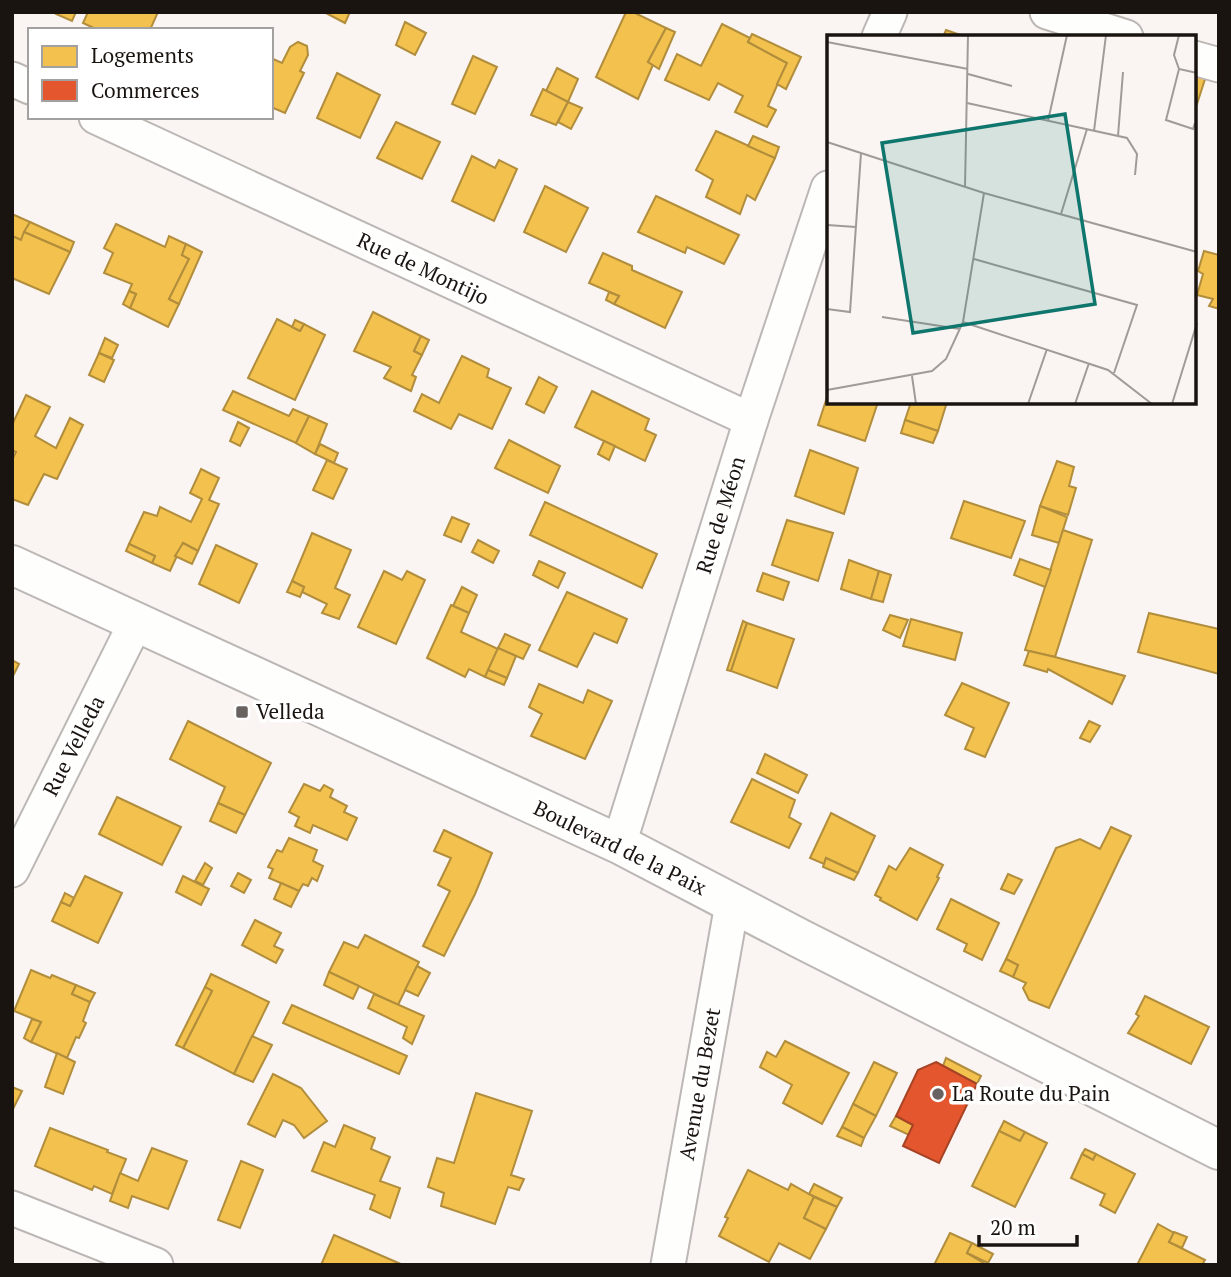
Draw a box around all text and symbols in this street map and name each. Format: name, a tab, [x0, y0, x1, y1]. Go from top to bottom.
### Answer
legend	[28, 28, 273, 119]
inset map	[827, 35, 1196, 404]
text: Logements	[91, 41, 194, 69]
text: Commerces	[91, 76, 200, 104]
street label: Rue de Montijo	[353, 225, 494, 311]
street label: Rue de Méon	[689, 452, 751, 577]
street label: Rue Velleda	[36, 690, 110, 800]
place label: Velleda	[256, 697, 325, 725]
marker: Velleda	[234, 704, 250, 720]
street label: Boulevard de la Paix	[529, 793, 712, 901]
street label: Avenue du Bezet	[672, 1005, 726, 1162]
place label: La Route du Pain	[952, 1079, 1111, 1107]
marker: La Route du Pain	[930, 1086, 946, 1102]
scale bar	[979, 1204, 1077, 1248]
text: 20 m	[990, 1213, 1036, 1241]

